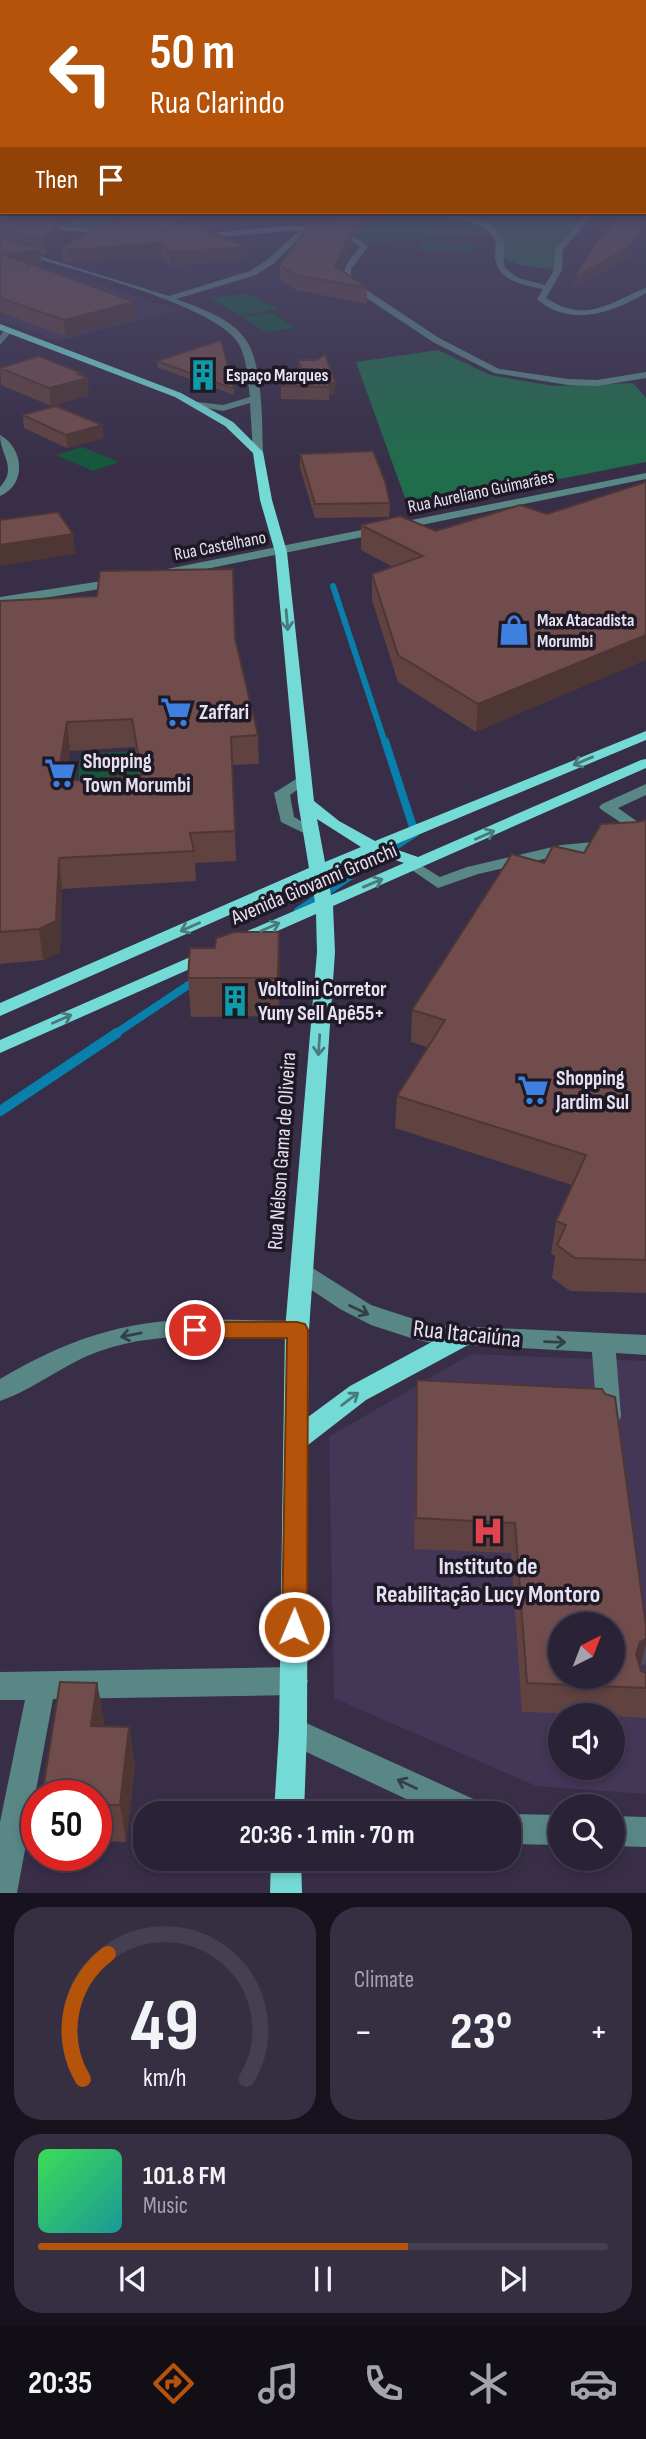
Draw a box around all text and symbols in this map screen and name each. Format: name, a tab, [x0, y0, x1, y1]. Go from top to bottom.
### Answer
text: 50 m	[150, 24, 235, 83]
icon: left	[35, 28, 126, 119]
text: Rua Clarindo	[150, 84, 285, 123]
icon: arrive	[92, 161, 130, 199]
text: Then	[35, 165, 78, 196]
building icon: Espaço Marques	[186, 358, 220, 392]
place label: Espaço Marques	[226, 365, 329, 386]
street label: Rua Aureliano Guimarães	[406, 466, 556, 518]
street label: Rua Castelhano	[172, 527, 268, 565]
one-way arrow	[281, 608, 294, 631]
place label: Max Atacadista Morumbi	[537, 610, 634, 652]
shop icon: Max Atacadista Morumbi	[497, 613, 531, 647]
supermarket icon: Zaffari	[159, 695, 193, 729]
place label: Zaffari	[199, 700, 249, 725]
place label: Shopping Town Morumbi	[83, 749, 191, 798]
supermarket icon: Shopping Town Morumbi	[43, 756, 77, 790]
one-way arrow	[573, 756, 594, 769]
one-way arrow	[474, 828, 495, 841]
street label: Avenida Giovanni Gronchi	[226, 838, 401, 931]
one-way arrow	[362, 876, 384, 889]
one-way arrow	[259, 920, 281, 933]
one-way arrow	[179, 922, 201, 935]
place label: Voltolini Corretor Yuny Sell Apê55+	[258, 977, 387, 1026]
building icon: Voltolini Corretor Yuny Sell Apê55+	[218, 984, 252, 1018]
one-way arrow	[51, 1012, 73, 1025]
one-way arrow	[312, 1033, 325, 1056]
street label: Rua Nélson Gama de Oliveira	[263, 1051, 301, 1251]
place label: Shopping Jardim Sul	[555, 1066, 629, 1115]
supermarket icon: Shopping Jardim Sul	[516, 1073, 550, 1107]
pin	[165, 1300, 225, 1360]
one-way arrow	[348, 1304, 369, 1317]
icon: arrive	[176, 1311, 214, 1349]
street label: Rua Itacaiúna	[412, 1314, 522, 1354]
one-way arrow	[120, 1329, 143, 1342]
one-way arrow	[543, 1336, 566, 1349]
one-way arrow	[341, 1391, 359, 1406]
hospital icon: Instituto de Reabilitação Lucy Montoro	[471, 1514, 505, 1548]
place label: Instituto de Reabilitação Lucy Montoro	[376, 1552, 600, 1609]
position arrow	[257, 1590, 331, 1664]
north arrow	[548, 1612, 625, 1689]
map controls	[548, 1612, 625, 1871]
button: sound	[548, 1703, 625, 1780]
one-way arrow	[397, 1777, 418, 1790]
speed limit sign: 50	[21, 1780, 112, 1871]
button: search	[548, 1794, 625, 1871]
text: 20:36 · 1 min · 70 m	[239, 1820, 415, 1851]
text: Climate	[354, 1966, 414, 1994]
text: 49	[131, 1984, 199, 2072]
text: 23°	[450, 2001, 512, 2064]
text: −	[354, 2010, 373, 2055]
text: +	[589, 2010, 608, 2055]
text: km/h	[143, 2063, 187, 2094]
text: 101.8 FM	[143, 2161, 226, 2192]
text: Music	[143, 2192, 188, 2220]
icon: previous	[114, 2260, 152, 2298]
icon: pause	[304, 2260, 342, 2298]
icon: next	[494, 2260, 532, 2298]
icon: directions	[149, 2359, 198, 2408]
icon: music	[254, 2359, 303, 2408]
icon: phone	[359, 2359, 408, 2408]
icon: climate	[464, 2359, 513, 2408]
icon: car	[569, 2359, 618, 2408]
text: 20:35	[28, 2364, 92, 2403]

